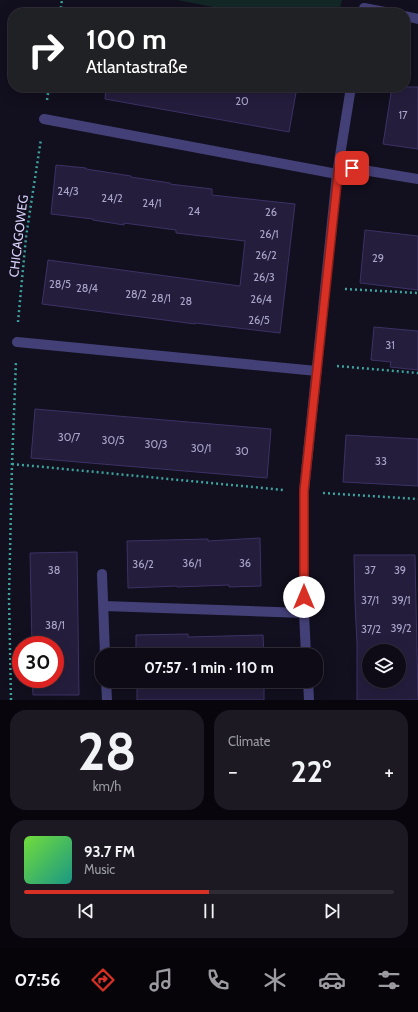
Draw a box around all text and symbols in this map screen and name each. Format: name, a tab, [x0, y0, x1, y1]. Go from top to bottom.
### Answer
text: 100 m	[86, 22, 167, 56]
icon: right	[20, 24, 72, 76]
text: Atlantastraße	[86, 56, 187, 78]
house number: 20	[235, 94, 249, 108]
house number: 17	[398, 108, 408, 122]
pin	[335, 151, 369, 185]
icon: arrive	[341, 157, 363, 179]
house number: 24/3	[57, 184, 79, 198]
house number: 24/2	[101, 191, 123, 205]
street label: CHICAGOWEG	[5, 194, 31, 278]
house number: 24/1	[142, 196, 162, 210]
house number: 24	[188, 204, 201, 218]
house number: 26	[265, 205, 277, 219]
house number: 26/1	[259, 227, 279, 241]
house number: 26/2	[255, 248, 277, 262]
house number: 29	[372, 251, 384, 265]
house number: 26/3	[253, 270, 275, 284]
house number: 28/5	[49, 277, 71, 291]
house number: 28/4	[76, 281, 99, 295]
house number: 28/2	[125, 287, 147, 301]
house number: 28/1	[151, 291, 171, 305]
house number: 26/4	[250, 292, 272, 306]
house number: 28	[180, 294, 192, 308]
house number: 26/5	[248, 313, 270, 327]
house number: 31	[385, 338, 395, 352]
house number: 30/7	[58, 430, 81, 444]
house number: 30/5	[102, 433, 125, 447]
house number: 30/3	[145, 437, 168, 451]
house number: 30/1	[191, 441, 211, 455]
house number: 30	[235, 444, 249, 458]
house number: 33	[375, 454, 387, 468]
house number: 36/1	[182, 556, 202, 570]
house number: 36	[239, 556, 251, 570]
house number: 36/2	[132, 557, 154, 571]
house number: 38	[48, 563, 60, 577]
house number: 37	[364, 563, 376, 577]
house number: 39	[394, 563, 406, 577]
position arrow	[283, 576, 325, 618]
house number: 37/1	[361, 593, 379, 607]
house number: 39/1	[392, 593, 411, 607]
house number: 38/1	[45, 618, 65, 632]
house number: 39/2	[390, 621, 412, 635]
house number: 37/2	[361, 622, 381, 636]
speed limit sign: 30	[12, 636, 64, 688]
map controls	[362, 644, 406, 688]
button: layers	[362, 644, 406, 688]
text: 07:57 · 1 min · 110 m	[144, 659, 274, 677]
text: 28	[78, 720, 136, 783]
text: Climate	[228, 733, 270, 749]
text: 22°	[291, 753, 331, 790]
text: −	[228, 758, 238, 785]
text: +	[384, 758, 394, 785]
text: km/h	[93, 778, 121, 794]
text: 93.7 FM	[84, 843, 135, 861]
text: Music	[84, 861, 115, 877]
icon: previous	[75, 900, 97, 922]
icon: pause	[198, 900, 220, 922]
icon: next	[321, 900, 343, 922]
icon: directions	[89, 966, 117, 994]
icon: music	[147, 966, 175, 994]
icon: phone	[204, 966, 232, 994]
icon: climate	[261, 966, 289, 994]
icon: car	[318, 966, 346, 994]
icon: filters	[375, 966, 403, 994]
text: 07:56	[15, 969, 60, 991]

